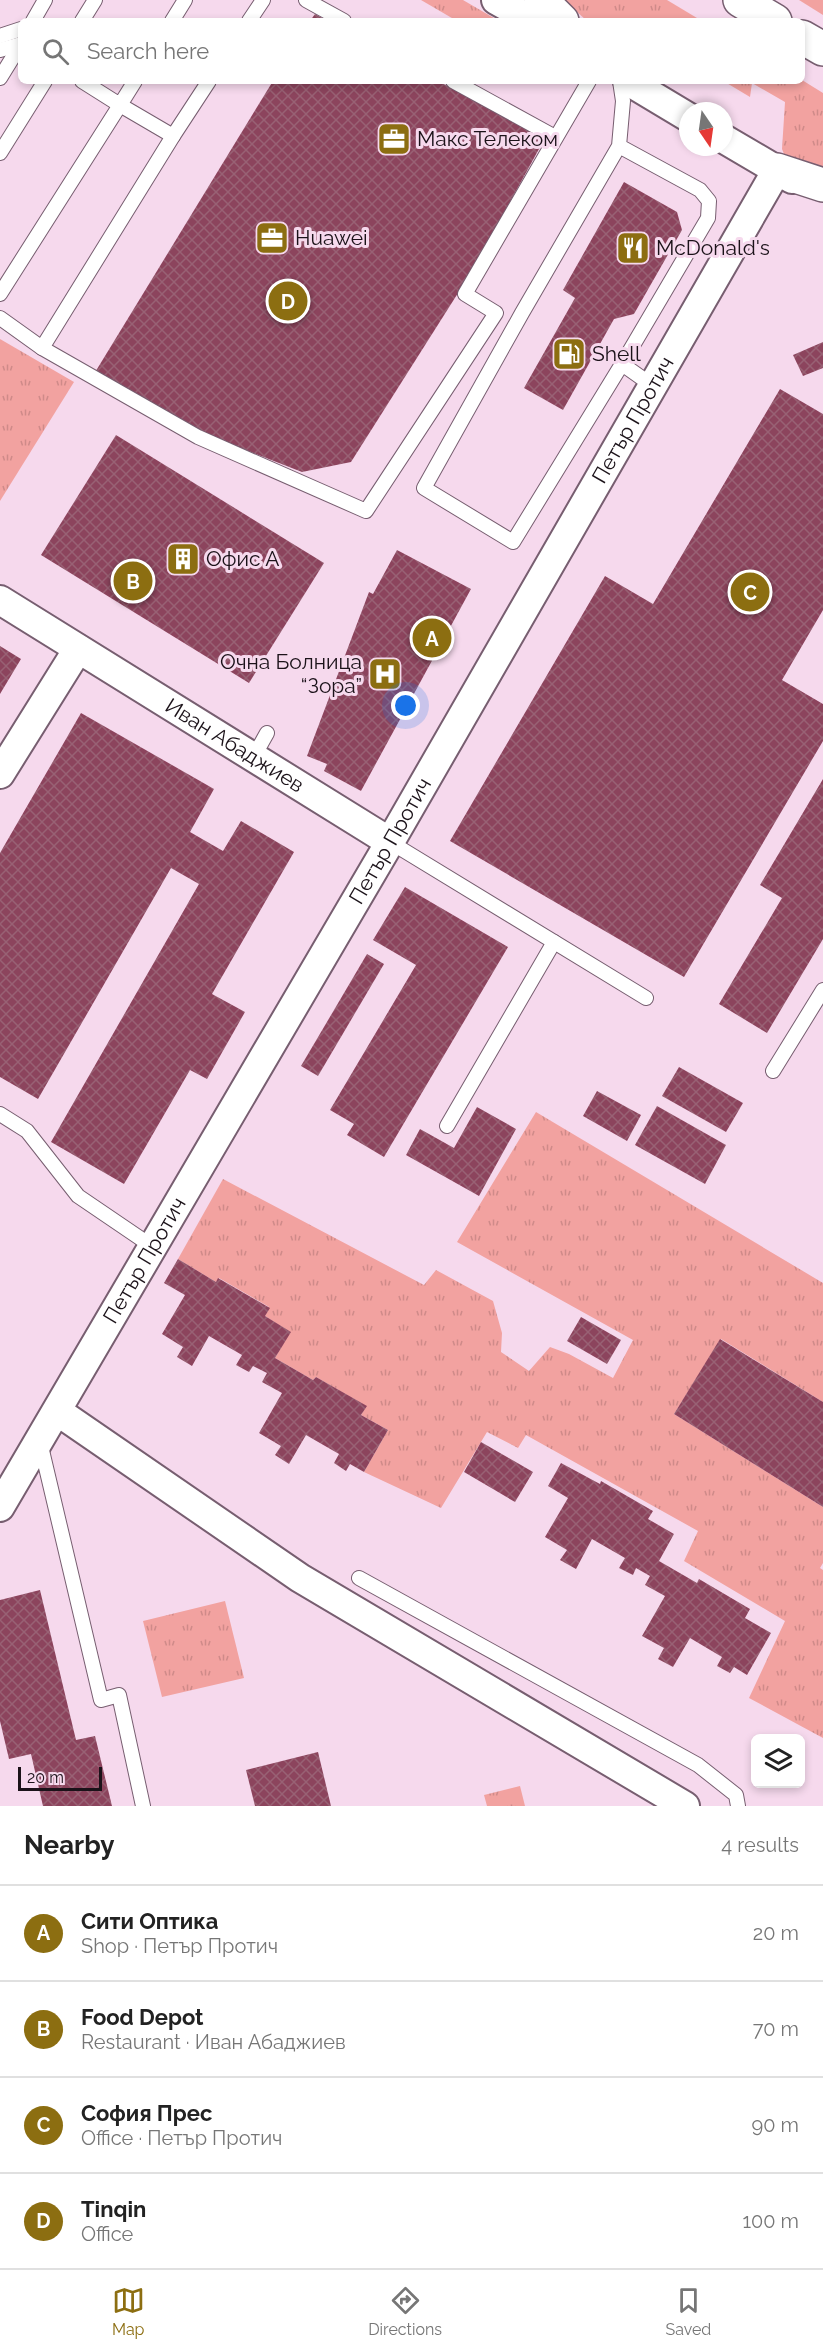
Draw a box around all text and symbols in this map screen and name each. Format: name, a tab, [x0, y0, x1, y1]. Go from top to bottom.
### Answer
search box	[18, 18, 805, 84]
icon: search	[39, 35, 72, 68]
text: Search here	[87, 38, 209, 64]
north arrow	[679, 102, 733, 156]
office icon: Макс Телеком	[376, 121, 412, 157]
place label: Макс Телеком	[417, 126, 558, 151]
office icon: Huawei	[254, 220, 290, 256]
place label: Huawei	[295, 225, 368, 250]
restaurant icon: McDonald's	[615, 230, 651, 266]
place label: McDonald's	[656, 235, 770, 260]
pin: D	[268, 278, 308, 324]
fuel station icon: Shell	[551, 336, 587, 372]
place label: Shell	[592, 341, 641, 366]
street label: Петър Протич	[586, 352, 679, 487]
building icon: Офис А	[165, 541, 201, 577]
place label: Офис А	[206, 546, 279, 571]
pin: B	[114, 558, 152, 604]
pin: C	[730, 570, 770, 614]
pin: A	[412, 616, 452, 660]
place label: Очна Болница “Зора”	[220, 649, 362, 698]
hospital icon: Очна Болница “Зора”	[367, 656, 403, 692]
your location	[391, 691, 420, 720]
street label: Иван Абаджиев	[161, 693, 309, 798]
street label: Петър Протич	[343, 773, 436, 908]
street label: Петър Протич	[98, 1193, 191, 1328]
map controls	[751, 1734, 805, 1788]
button: layers	[751, 1734, 805, 1788]
scale bar	[18, 1764, 102, 1792]
text: 20 m	[27, 1768, 64, 1787]
text: Nearby	[24, 1830, 114, 1860]
text: 4 results	[721, 1833, 799, 1857]
text: Сити Оптика	[81, 1908, 218, 1934]
text: A	[37, 1921, 50, 1945]
text: 20 m	[753, 1921, 799, 1945]
text: Shop · Петър Протич	[81, 1934, 278, 1958]
text: Food Depot	[81, 2004, 204, 2030]
text: B	[37, 2017, 50, 2041]
text: 70 m	[753, 2017, 799, 2041]
text: Restaurant · Иван Абаджиев	[81, 2030, 346, 2054]
text: София Прес	[81, 2100, 212, 2126]
text: C	[37, 2113, 50, 2137]
text: 90 m	[752, 2113, 799, 2137]
text: Office · Петър Протич	[81, 2126, 282, 2150]
text: Tinqin	[81, 2196, 146, 2222]
text: D	[36, 2209, 51, 2233]
text: 100 m	[742, 2209, 799, 2233]
text: Office	[81, 2222, 133, 2246]
tab: Map	[112, 2284, 145, 2339]
tab: Directions	[368, 2284, 442, 2339]
tab: Saved	[665, 2284, 711, 2339]

